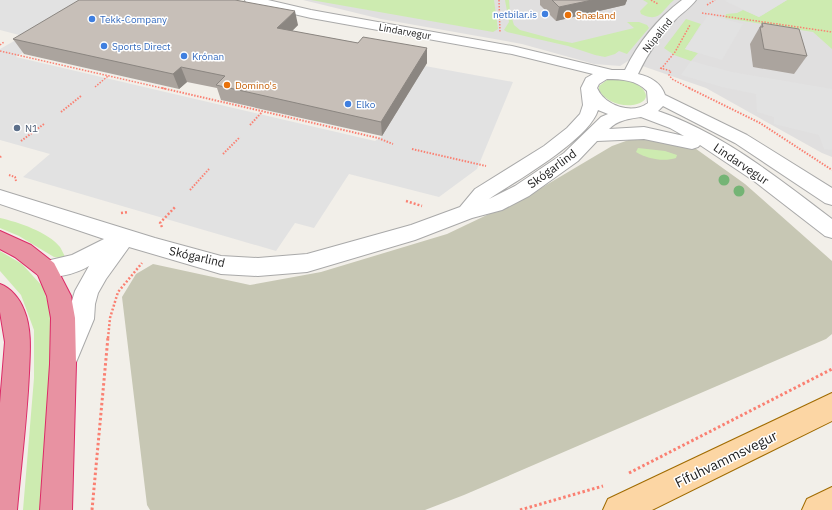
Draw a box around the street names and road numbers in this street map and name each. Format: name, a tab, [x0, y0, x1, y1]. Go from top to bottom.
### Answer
street label: Núpalind	[640, 15, 675, 55]
street label: Lindarvegur	[378, 20, 432, 43]
street label: Lindarvegur	[711, 140, 772, 188]
street label: Skógarlind	[524, 146, 579, 191]
street label: Skógarlind	[168, 243, 227, 270]
street label: Fífuhvammsvegur	[672, 426, 780, 492]

